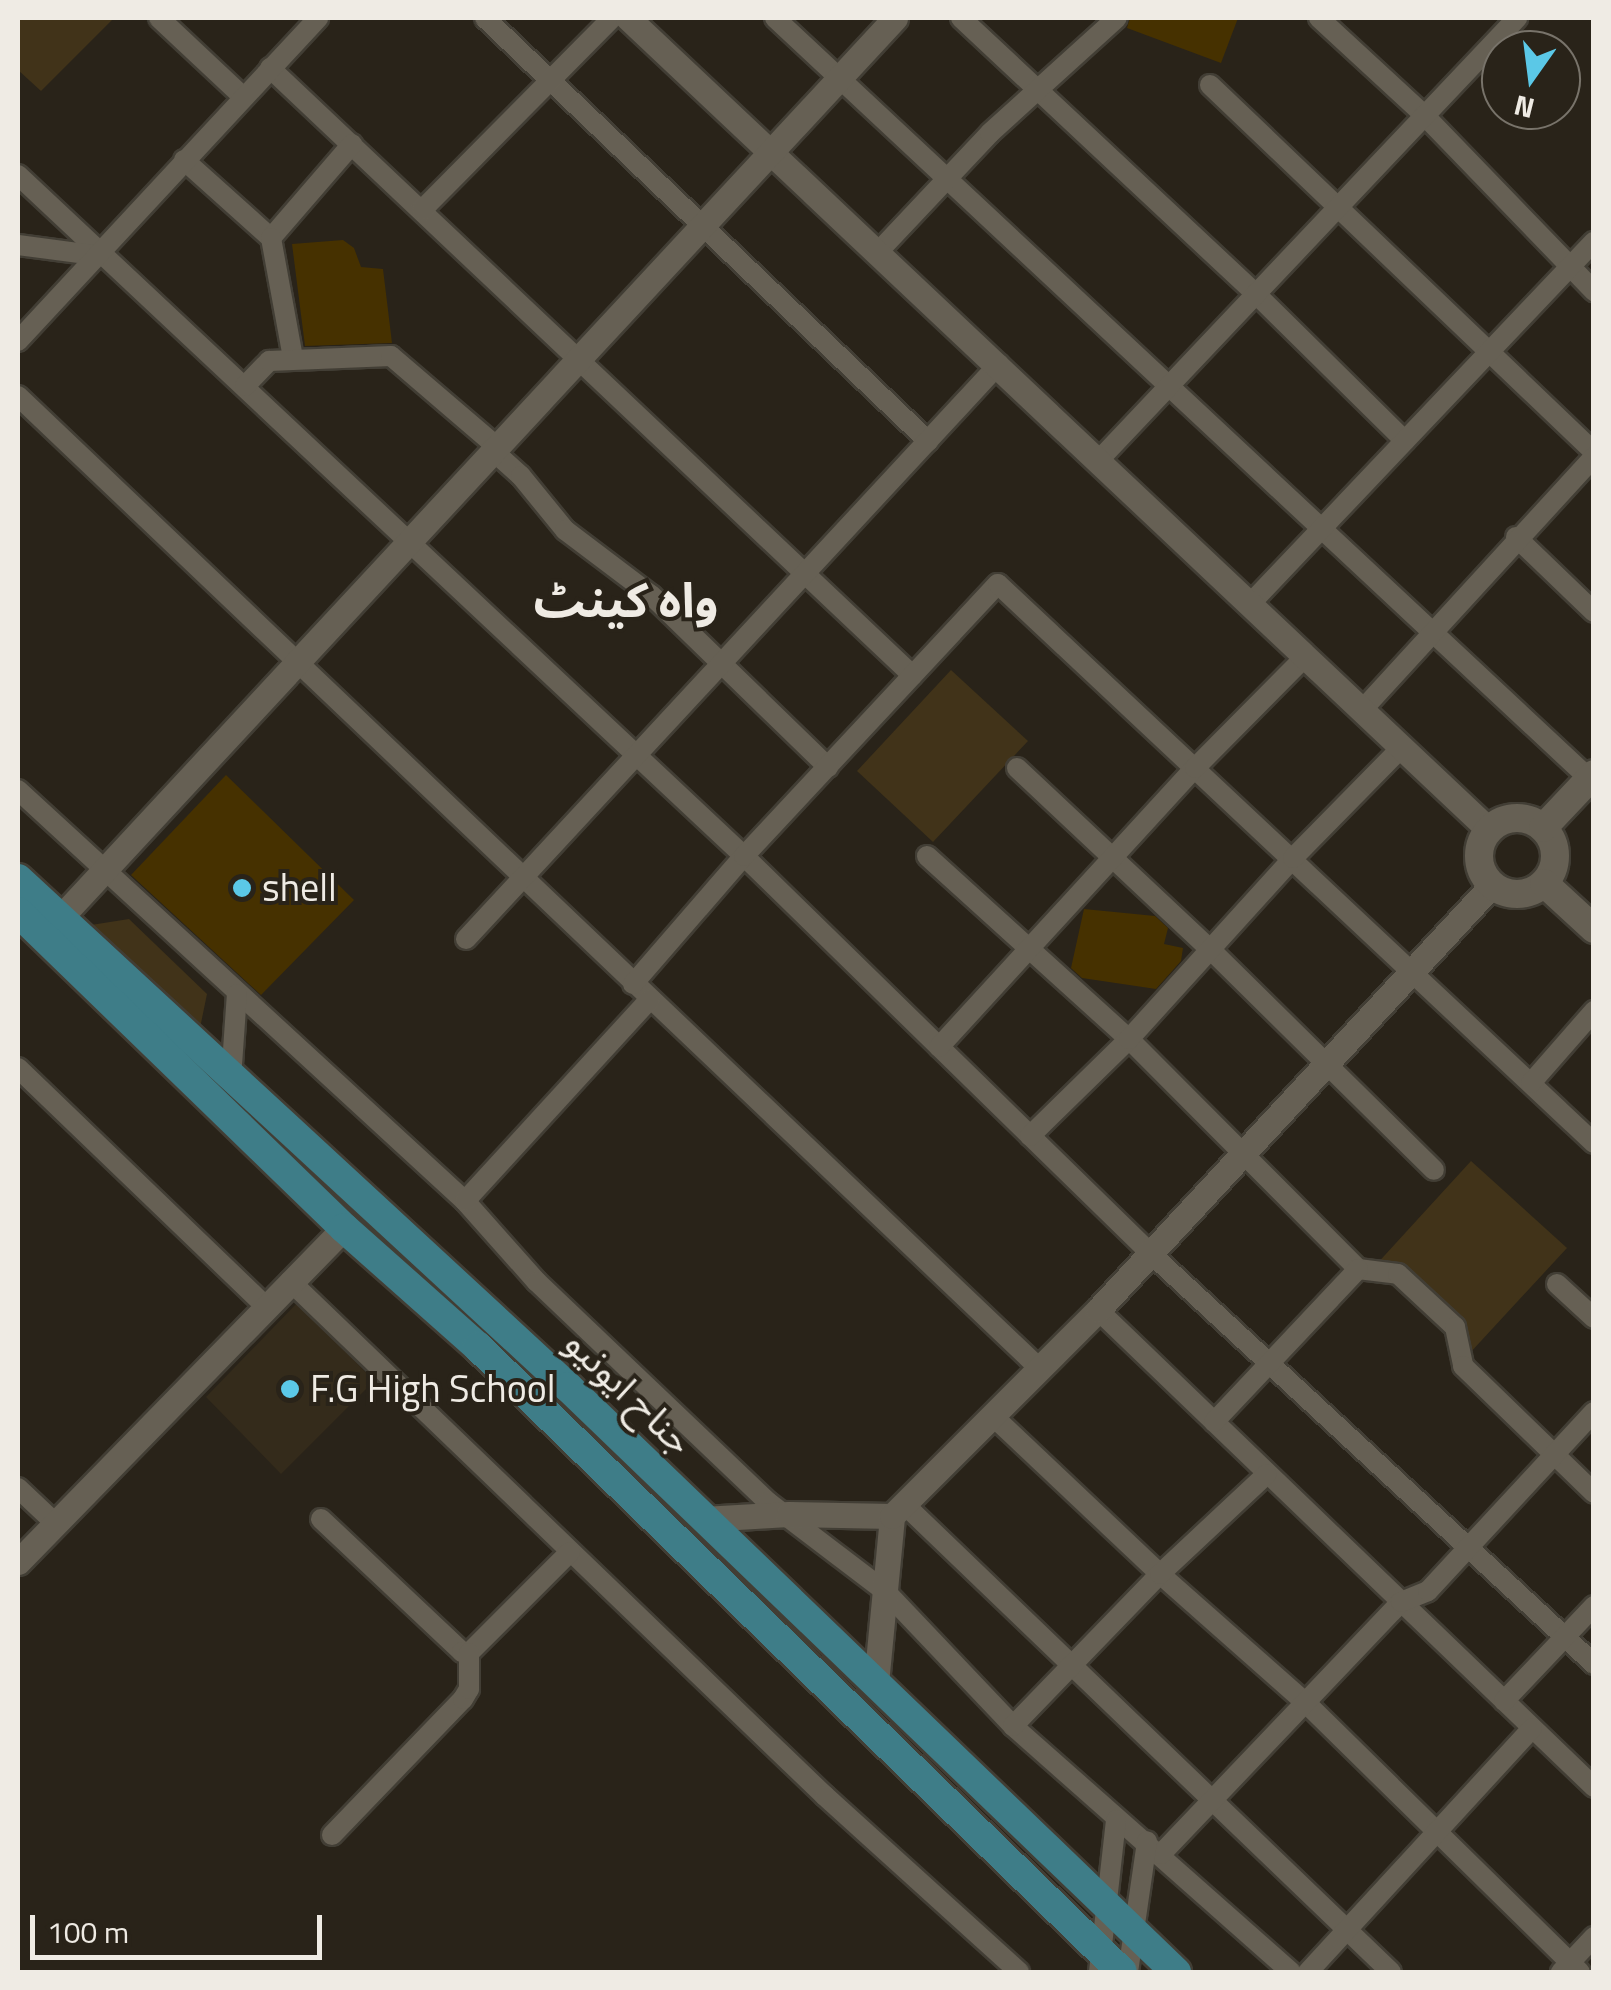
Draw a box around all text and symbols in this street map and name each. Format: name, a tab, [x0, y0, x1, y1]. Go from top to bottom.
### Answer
north arrow	[1481, 30, 1581, 130]
text: N	[1509, 84, 1539, 131]
district label: واہ کینٹ	[534, 571, 718, 629]
place label: shell	[262, 865, 337, 911]
marker: shell	[231, 877, 253, 899]
street label: جناح ایونیو	[556, 1320, 702, 1464]
place label: F.G High School	[310, 1366, 556, 1412]
marker: F.G High School	[279, 1378, 301, 1400]
scale bar	[35, 1895, 328, 1957]
text: 100 m	[47, 1909, 129, 1955]

